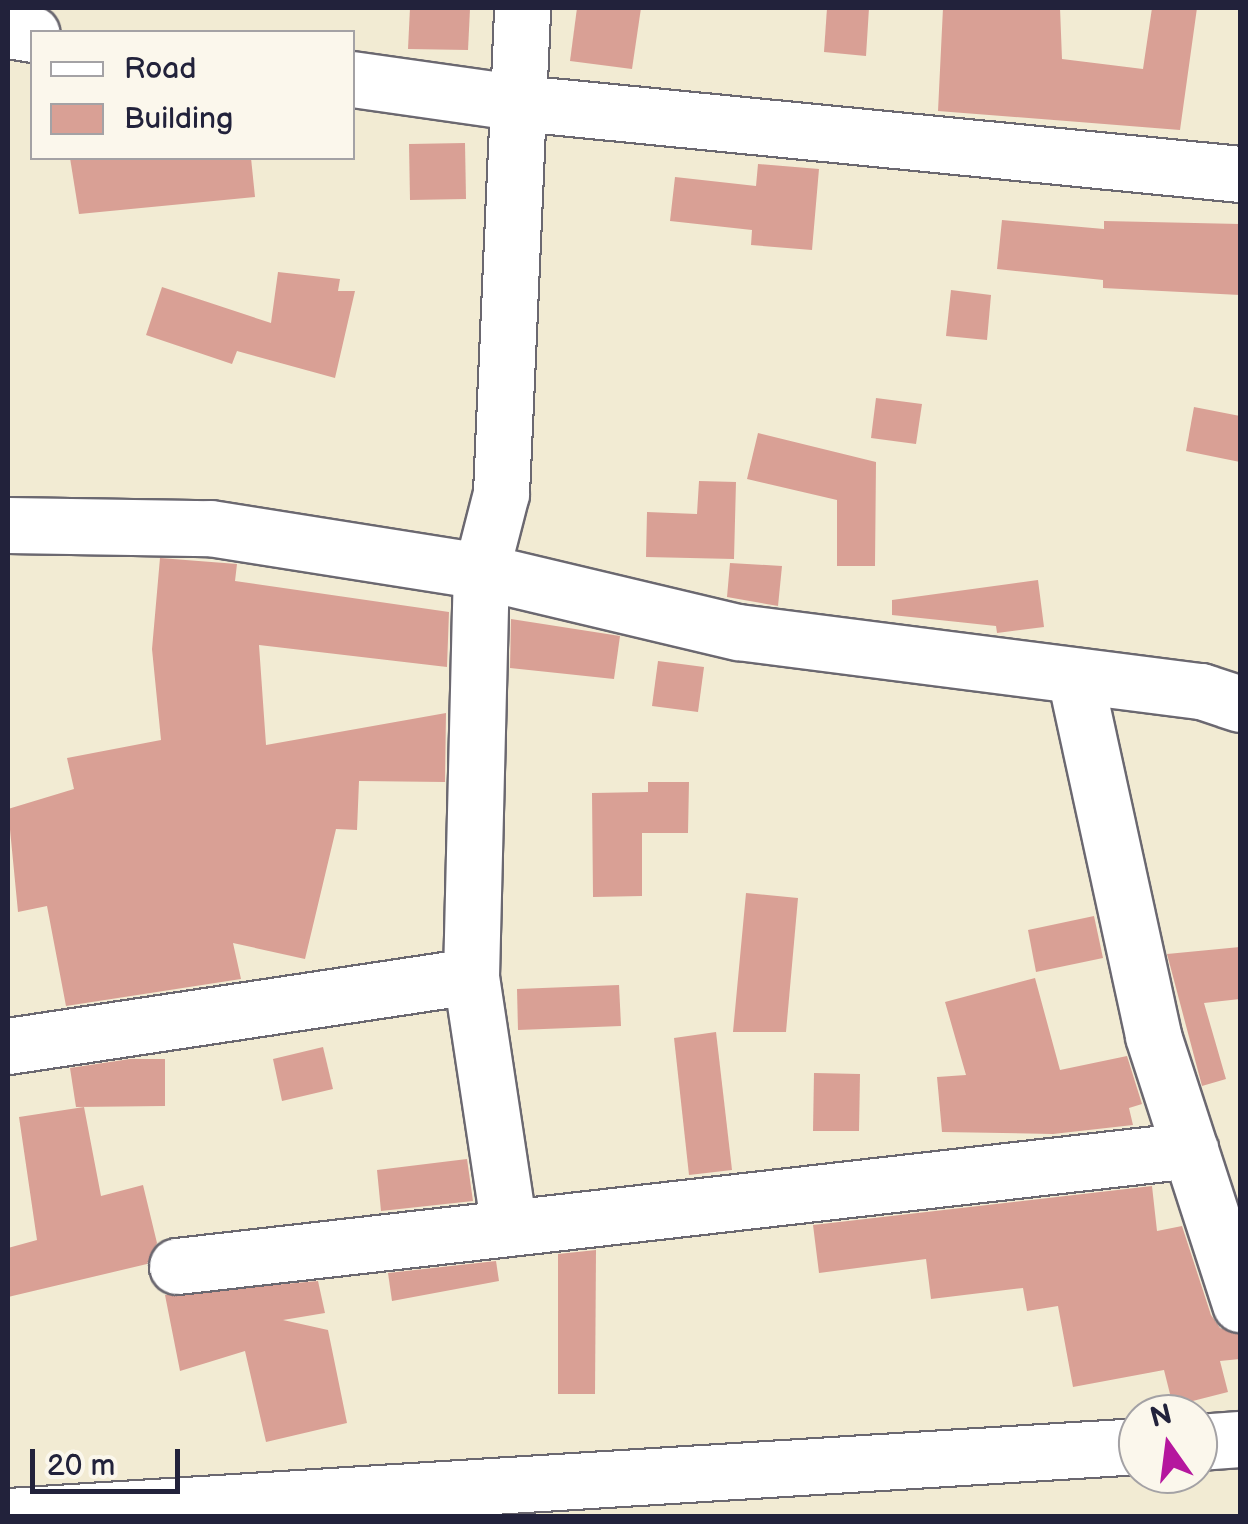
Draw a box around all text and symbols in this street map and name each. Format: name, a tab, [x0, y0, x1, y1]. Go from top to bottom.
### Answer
legend	[30, 30, 355, 160]
text: Road	[124, 51, 197, 87]
text: Building	[124, 101, 233, 137]
north arrow	[1118, 1394, 1218, 1494]
text: N	[1147, 1398, 1175, 1435]
scale bar	[35, 1429, 185, 1491]
text: 20 m	[47, 1448, 115, 1484]

